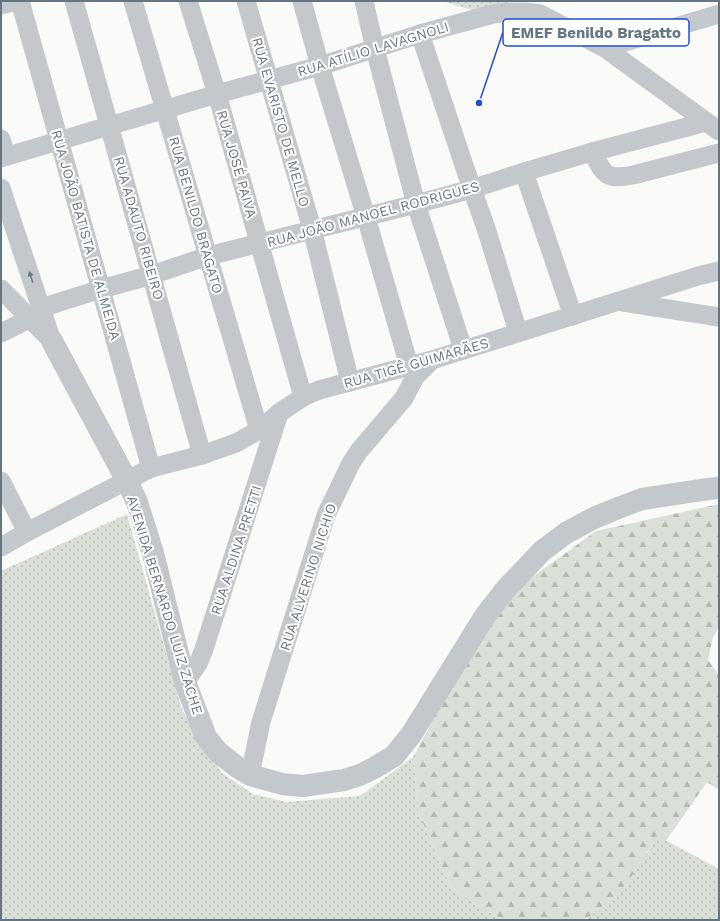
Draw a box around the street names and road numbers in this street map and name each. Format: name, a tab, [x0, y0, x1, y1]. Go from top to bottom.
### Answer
street label: RUA ATÍLIO LAVAGNOLI	[295, 18, 451, 80]
street label: RUA EVARISTO DE MELLO	[249, 35, 313, 209]
street label: RUA JOSÉ PAIVA	[214, 108, 260, 220]
street label: RUA JOÃO BATISTA DE ALMEIDA	[48, 128, 124, 342]
street label: RUA BENILDO BRAGATO	[166, 135, 226, 295]
street label: RUA ADAUTO RIBEIRO	[111, 154, 167, 302]
street label: RUA JOÃO MANOEL RODRIGUES	[265, 178, 481, 250]
street label: RUA TIGÊ GUIMARÃES	[342, 335, 490, 391]
street label: RUA ALDINA PRETTI	[207, 483, 265, 617]
street label: AVENIDA BERNARDO LUIZ ZACHE	[124, 494, 206, 716]
street label: RUA ALVERINO NICHIO	[277, 501, 339, 653]

